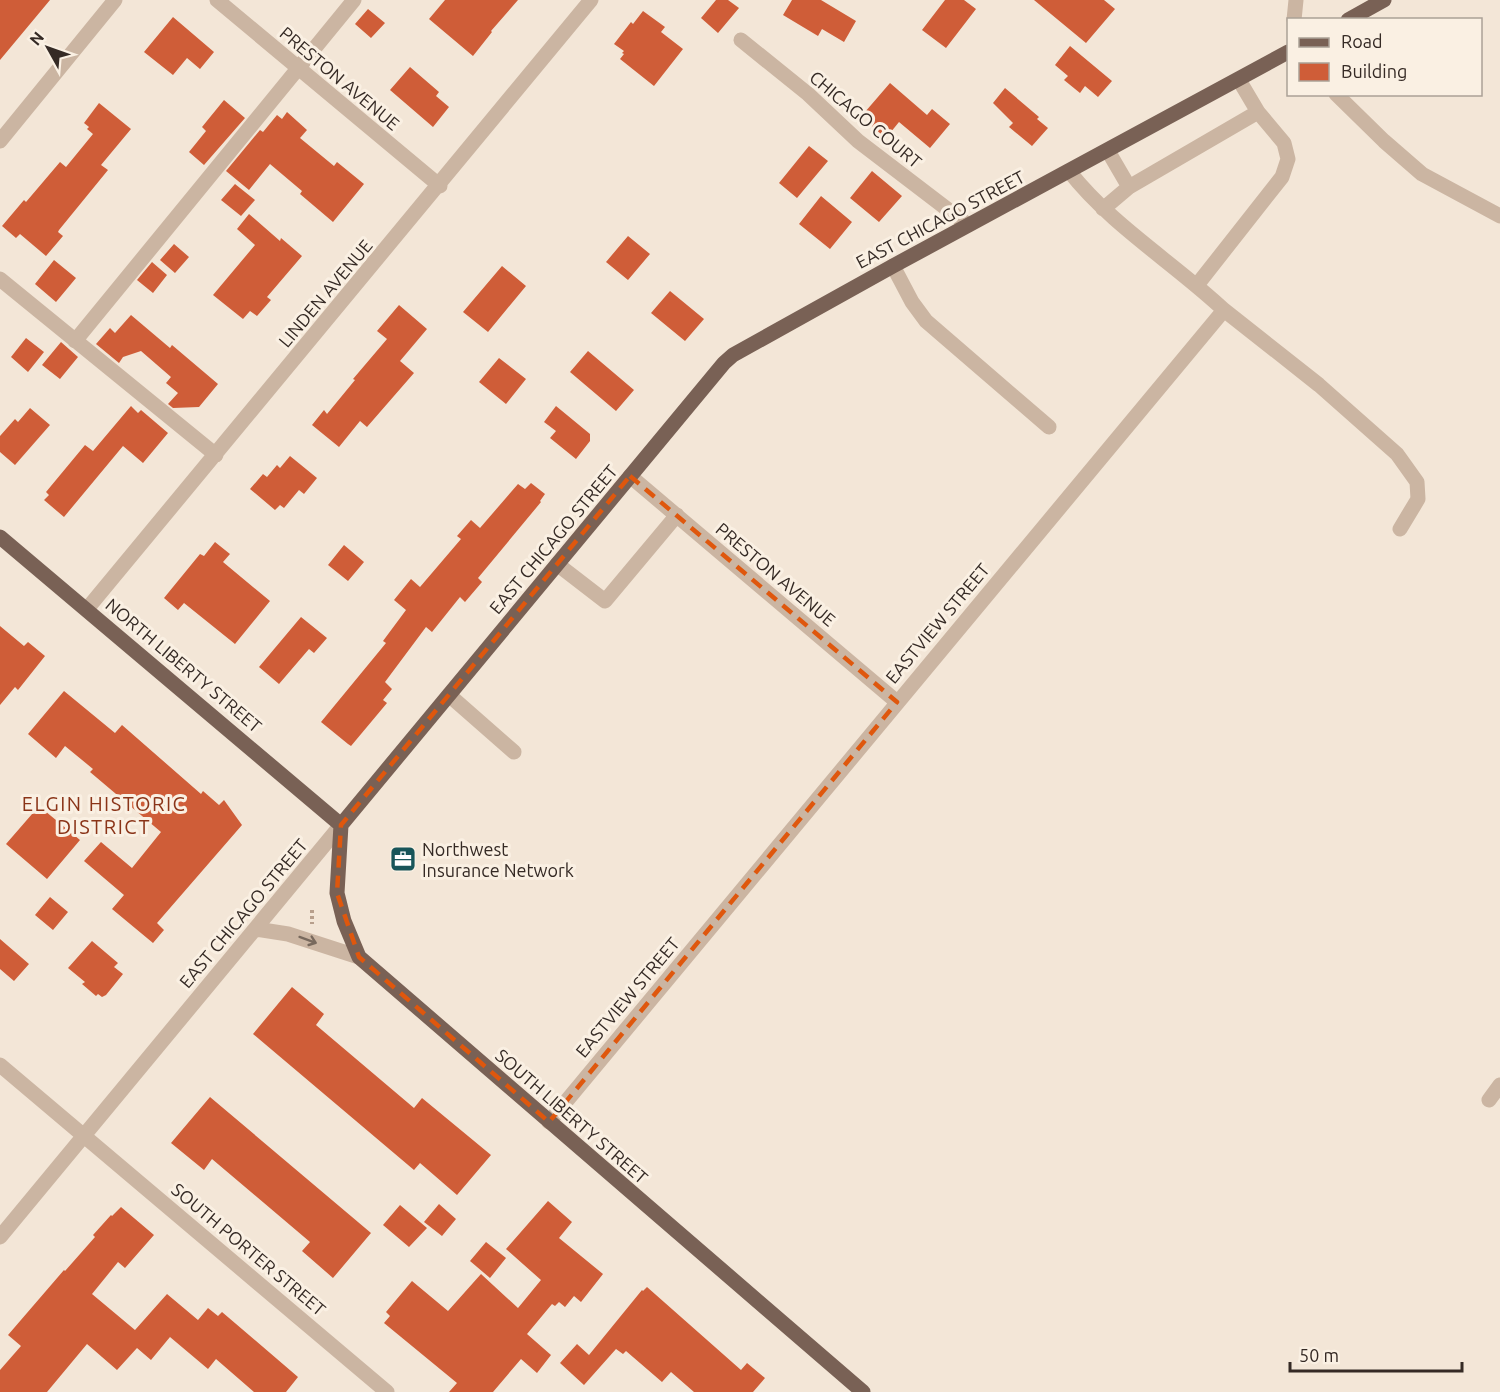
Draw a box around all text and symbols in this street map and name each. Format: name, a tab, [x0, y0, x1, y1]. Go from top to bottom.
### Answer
north arrow	[18, 18, 78, 78]
legend	[1287, 18, 1482, 96]
street label: PRESTON AVENUE	[276, 22, 404, 134]
text: N	[26, 28, 47, 49]
text: Road	[1341, 31, 1383, 51]
text: Building	[1341, 61, 1407, 81]
street label: CHICAGO COURT	[806, 67, 926, 171]
street label: EAST CHICAGO STREET	[852, 166, 1028, 272]
street label: LINDEN AVENUE	[274, 235, 376, 351]
street label: EAST CHICAGO STREET	[485, 461, 621, 617]
street label: PRESTON AVENUE	[712, 518, 840, 630]
street label: EASTVIEW STREET	[881, 559, 993, 687]
street label: NORTH LIBERTY STREET	[102, 594, 266, 736]
district label: ELGIN HISTORIC DISTRICT	[22, 792, 186, 838]
street label: EAST CHICAGO STREET	[175, 835, 311, 991]
place label: Northwest Insurance Network	[422, 839, 574, 880]
office icon: Northwest Insurance Network	[388, 844, 418, 874]
street label: EASTVIEW STREET	[571, 933, 683, 1061]
one-way arrow	[298, 936, 317, 947]
street label: SOUTH LIBERTY STREET	[492, 1045, 652, 1187]
street label: SOUTH PORTER STREET	[168, 1179, 330, 1319]
scale bar	[1290, 1335, 1462, 1373]
text: 50 m	[1299, 1345, 1339, 1365]

